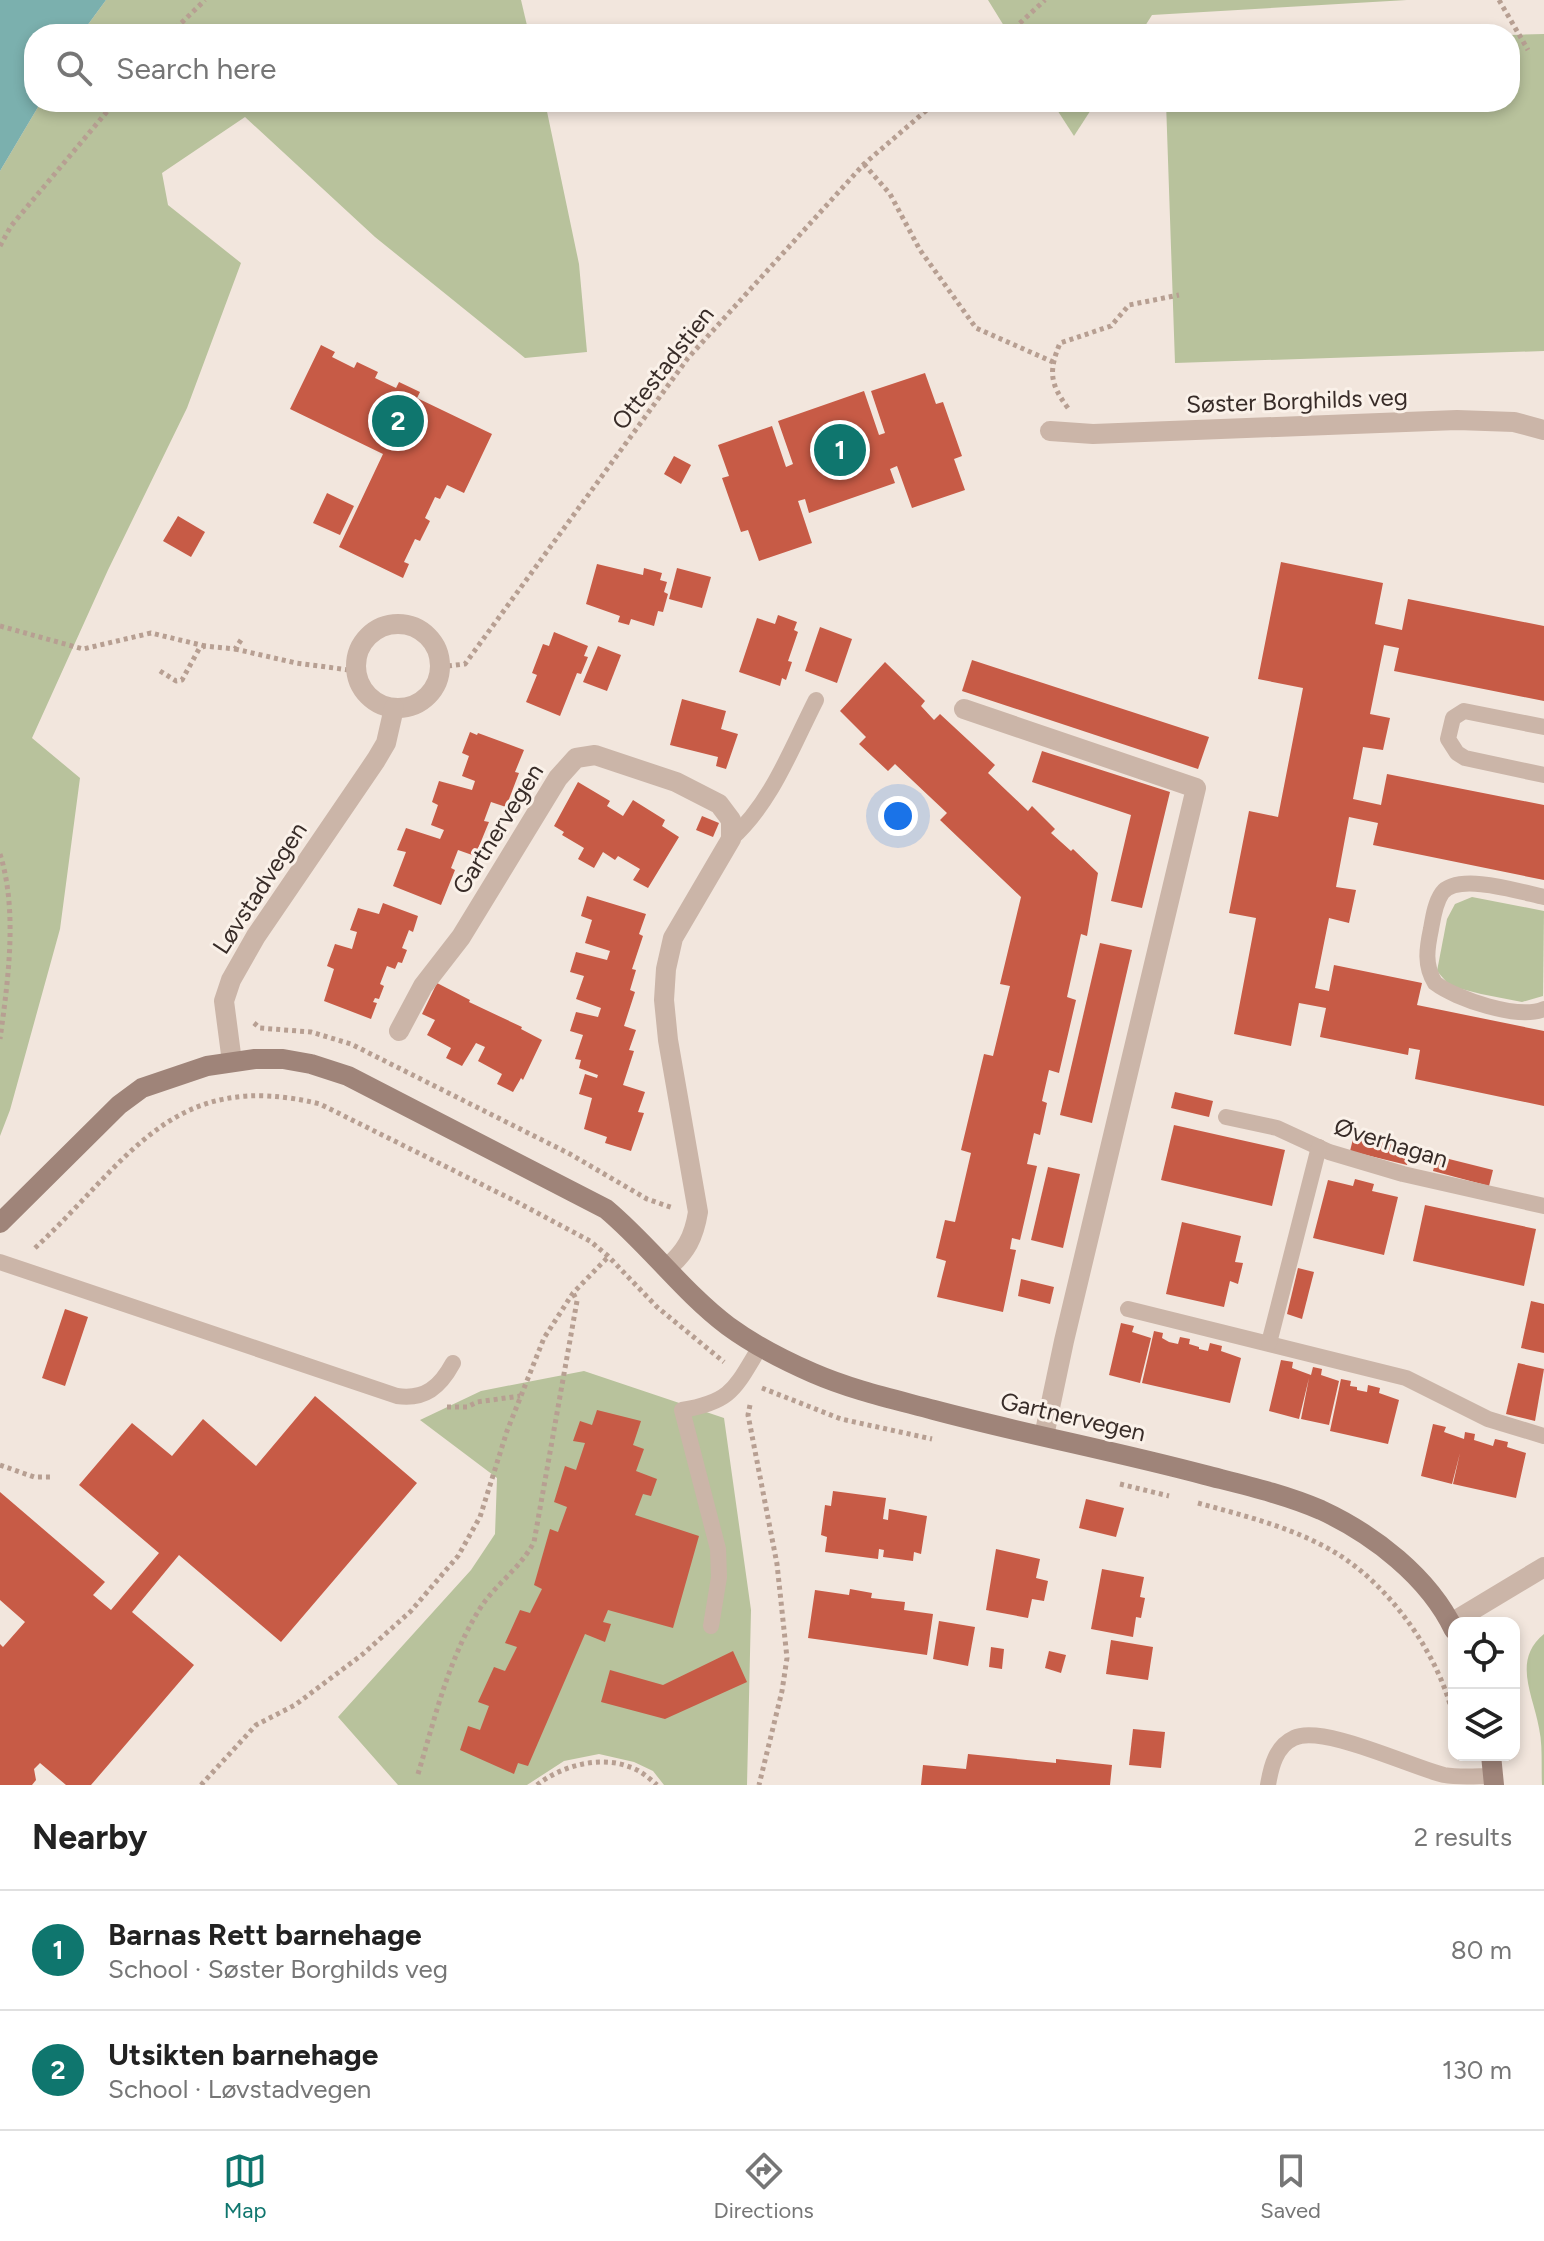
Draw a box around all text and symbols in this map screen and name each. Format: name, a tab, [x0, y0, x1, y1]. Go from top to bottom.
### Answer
search box	[24, 24, 1520, 112]
icon: search	[52, 46, 96, 90]
text: Search here	[116, 50, 276, 87]
street label: Ottestadstien	[605, 300, 720, 435]
street label: Søster Borghilds veg	[1186, 382, 1408, 419]
pin: 2	[372, 391, 424, 451]
pin: 1	[814, 420, 866, 480]
street label: Gartnervegen	[446, 758, 549, 899]
your location	[878, 796, 918, 836]
street label: Løvstadvegen	[206, 817, 313, 959]
street label: Øverhagan	[1331, 1111, 1452, 1174]
street label: Gartnervegen	[998, 1386, 1149, 1447]
map controls	[1448, 1617, 1520, 1761]
button: locate	[1448, 1617, 1520, 1689]
button: layers	[1448, 1689, 1520, 1761]
text: Nearby	[32, 1817, 147, 1858]
text: 2 results	[1414, 1821, 1512, 1853]
text: Barnas Rett barnehage	[108, 1916, 422, 1953]
text: 1	[53, 1934, 63, 1966]
text: 80 m	[1451, 1934, 1512, 1966]
text: School · Søster Borghilds veg	[108, 1953, 448, 1985]
text: Utsikten barnehage	[108, 2036, 378, 2073]
text: 2	[50, 2054, 66, 2086]
text: 130 m	[1442, 2054, 1512, 2086]
text: School · Løvstadvegen	[108, 2073, 371, 2105]
tab: Map	[223, 2149, 267, 2224]
tab: Directions	[714, 2149, 814, 2224]
tab: Saved	[1260, 2149, 1321, 2224]

